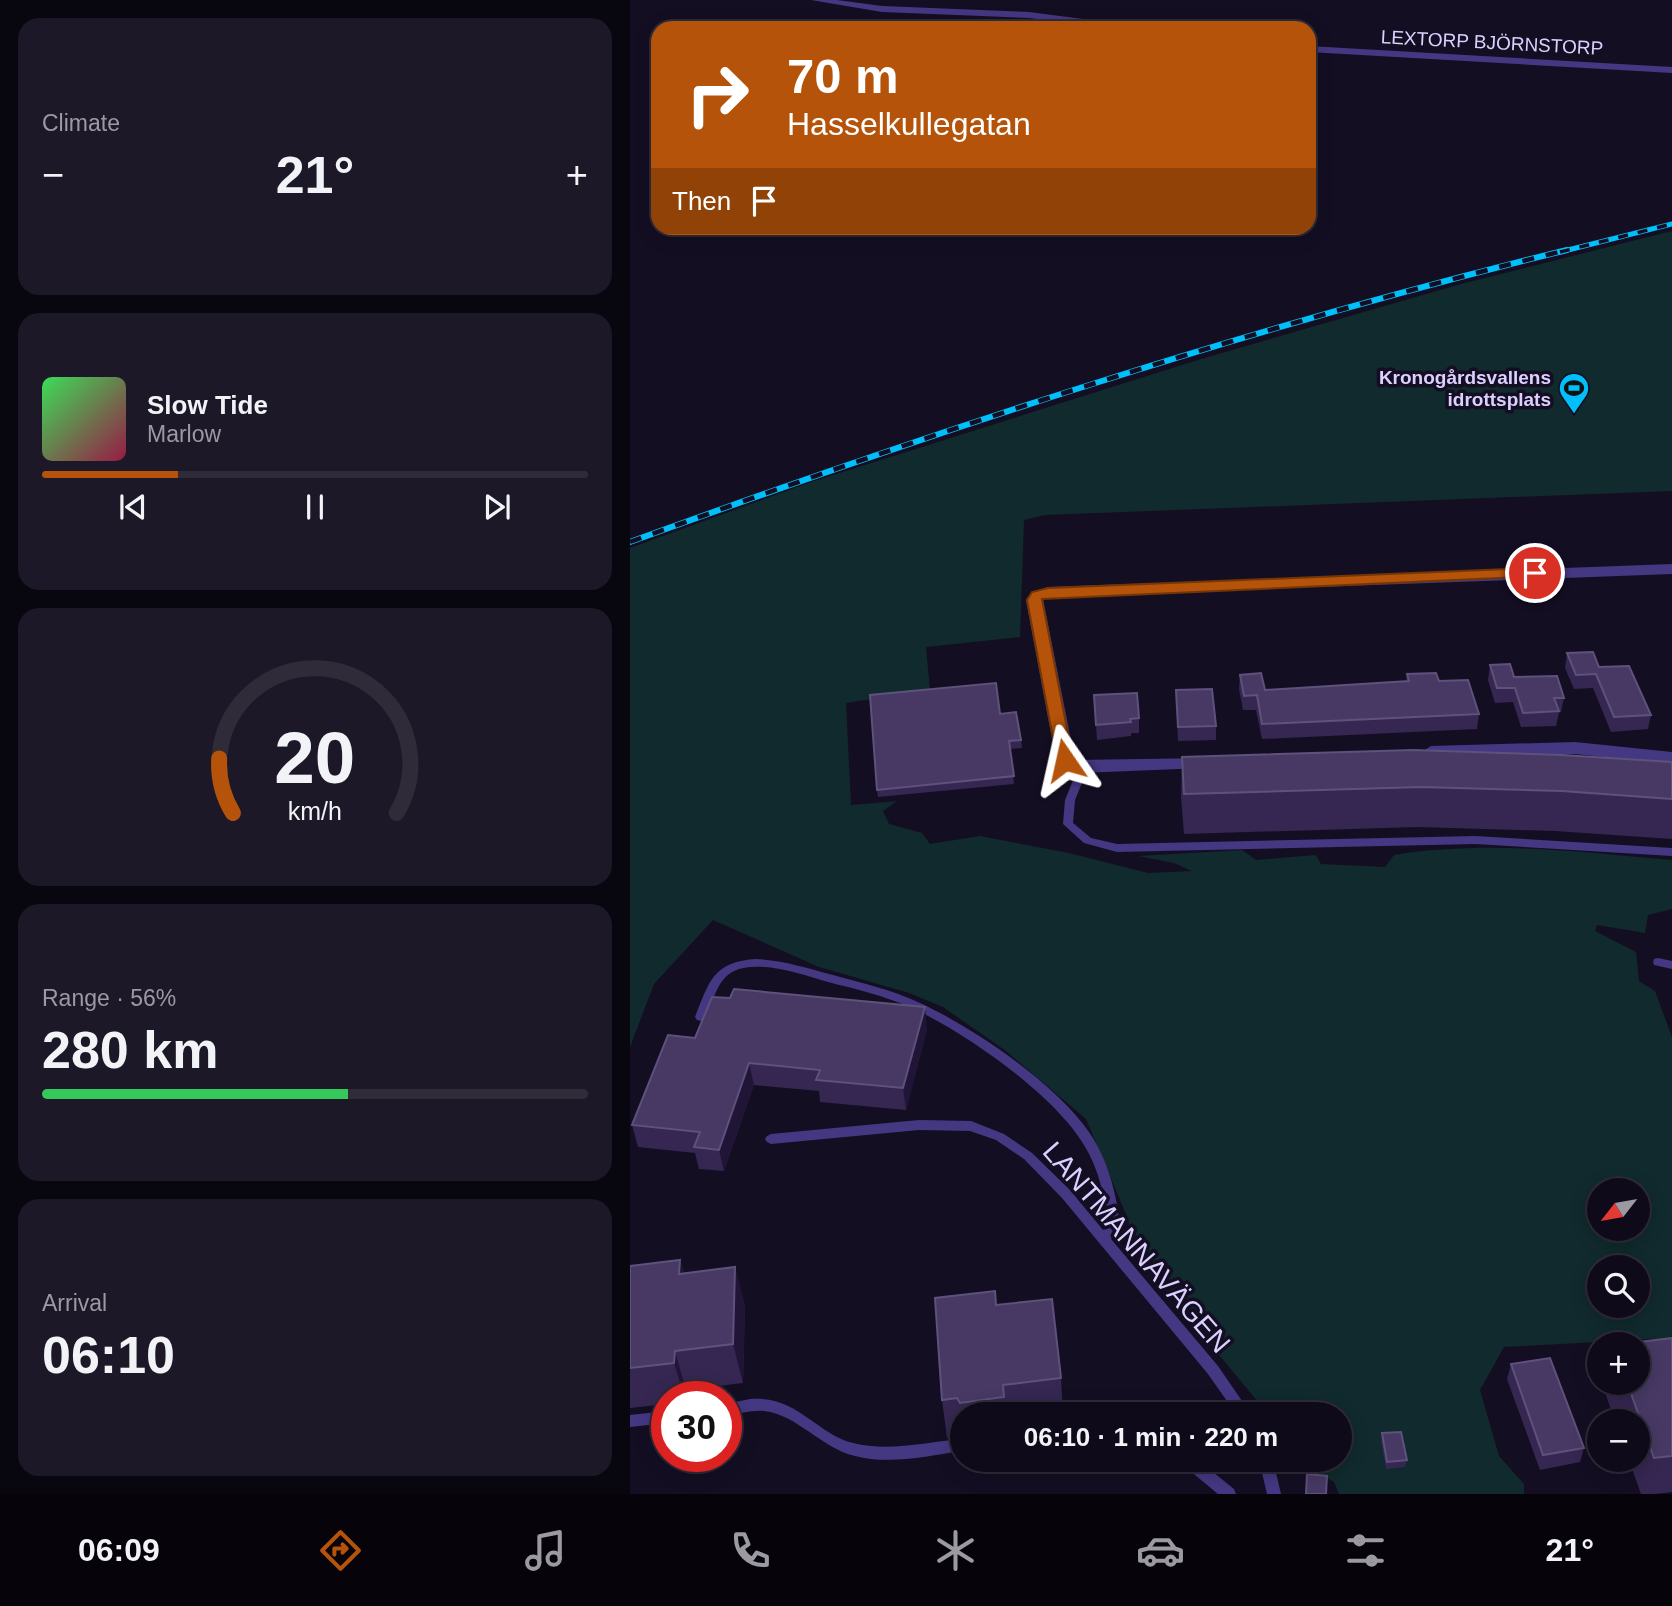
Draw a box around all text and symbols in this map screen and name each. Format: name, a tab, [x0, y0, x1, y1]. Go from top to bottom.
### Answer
street label: LEXTORP BJÖRNSTORP	[1380, 26, 1604, 59]
icon: right	[672, 49, 763, 140]
text: 70 m	[787, 49, 899, 103]
text: Hasselkullegatan	[787, 106, 1031, 142]
text: Climate	[42, 110, 120, 136]
text: 21°	[276, 146, 354, 204]
text: −	[42, 154, 64, 196]
text: +	[566, 154, 588, 196]
icon: arrive	[745, 182, 783, 220]
text: Then	[672, 186, 731, 216]
place label: Kronogårdsvallens idrottsplats	[1379, 367, 1551, 410]
sports icon: Kronogårdsvallens idrottsplats	[1557, 371, 1591, 415]
text: Slow Tide	[147, 390, 268, 420]
text: Marlow	[147, 421, 221, 447]
icon: previous	[114, 488, 152, 526]
icon: pause	[296, 488, 334, 526]
icon: next	[478, 488, 516, 526]
pin	[1505, 543, 1565, 603]
icon: arrive	[1516, 554, 1554, 592]
text: 20	[275, 717, 355, 798]
position arrow	[1028, 723, 1102, 797]
text: km/h	[288, 797, 342, 825]
text: Range · 56%	[42, 985, 176, 1011]
text: 280 km	[42, 1021, 218, 1079]
street label: LANTMANNAVÄGEN	[1037, 1136, 1236, 1359]
north arrow	[1587, 1178, 1650, 1241]
map controls	[1587, 1178, 1650, 1472]
button: search	[1587, 1255, 1650, 1318]
text: Arrival	[42, 1290, 107, 1316]
text: 06:10	[42, 1326, 175, 1384]
button: +	[1587, 1332, 1650, 1395]
speed limit sign: 30	[651, 1381, 742, 1472]
button: −	[1587, 1409, 1650, 1472]
text: 06:10 · 1 min · 220 m	[1024, 1422, 1278, 1452]
icon: directions	[316, 1526, 365, 1575]
icon: music	[521, 1526, 570, 1575]
icon: phone	[726, 1526, 775, 1575]
icon: climate	[931, 1526, 980, 1575]
icon: car	[1136, 1526, 1185, 1575]
icon: filters	[1341, 1526, 1390, 1575]
text: 06:09	[78, 1532, 160, 1568]
text: 21°	[1546, 1532, 1594, 1568]

